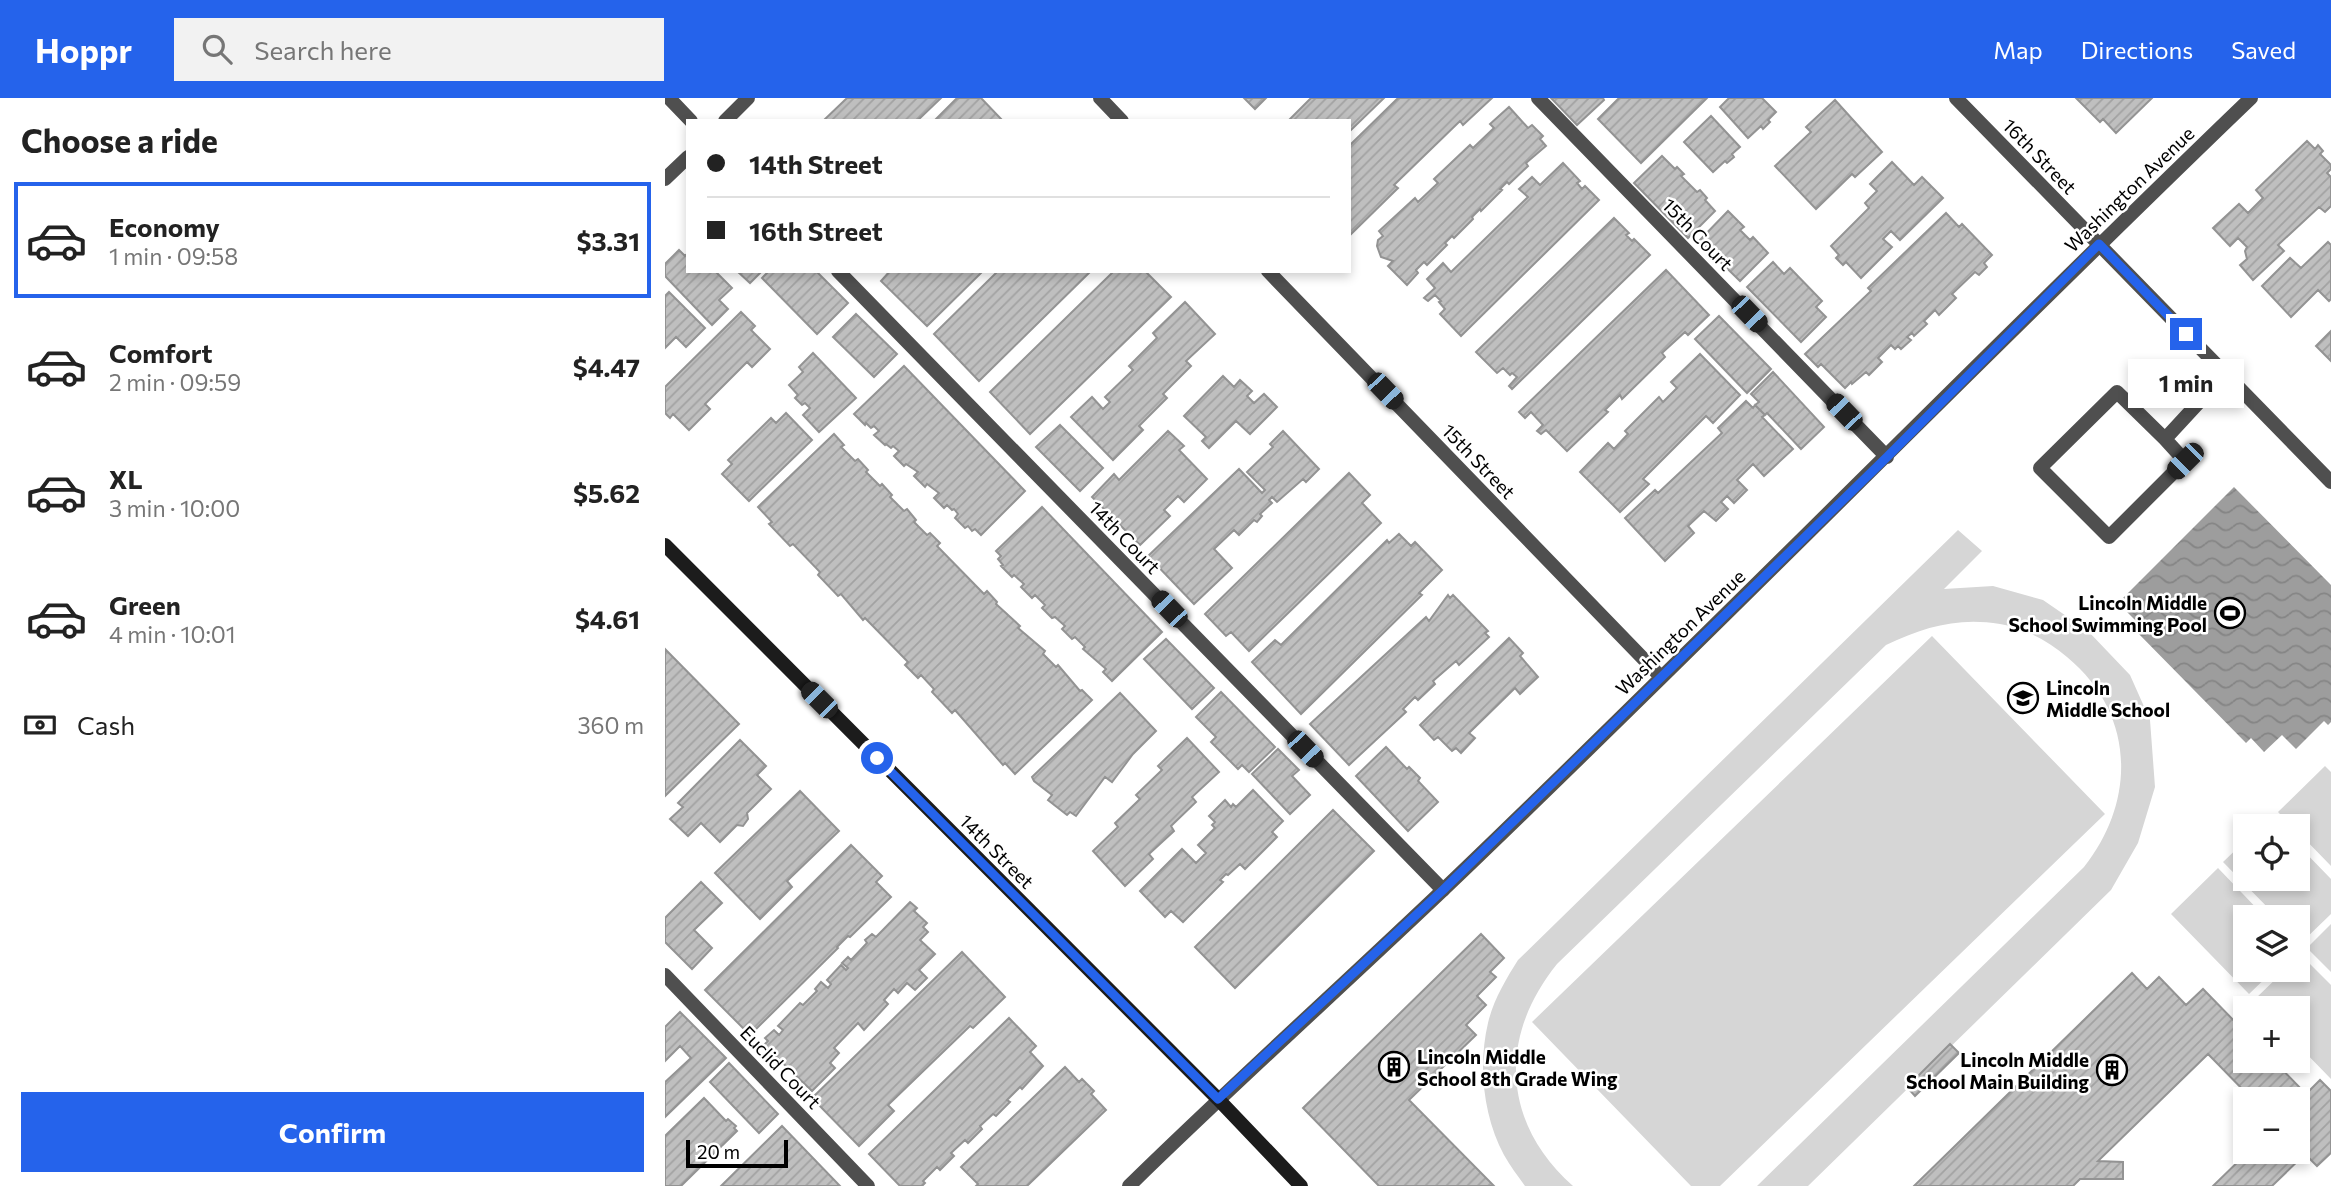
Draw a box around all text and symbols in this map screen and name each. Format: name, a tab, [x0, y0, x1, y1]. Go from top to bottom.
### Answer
search box	[174, 18, 664, 81]
text: Hoppr	[35, 29, 132, 70]
icon: search	[198, 30, 236, 68]
text: Search here	[254, 34, 392, 65]
text: Map	[1993, 35, 2043, 64]
text: Directions	[2081, 35, 2193, 64]
text: Saved	[2231, 35, 2296, 64]
street label: 16th Street	[1998, 114, 2082, 199]
text: Choose a ride	[21, 120, 218, 160]
street label: Washington Avenue	[2060, 121, 2198, 257]
text: 14th Street	[749, 148, 883, 179]
street label: 15th Court	[1658, 193, 1738, 275]
icon: car	[25, 209, 88, 272]
text: Economy	[109, 211, 220, 242]
text: 16th Street	[749, 215, 883, 246]
text: $3.31	[576, 225, 640, 256]
text: 1 min · 09:58	[109, 242, 238, 270]
car	[1727, 292, 1772, 336]
route end	[2170, 318, 2202, 350]
icon: car	[25, 335, 88, 398]
text: Comfort	[109, 337, 212, 368]
text: $4.47	[573, 351, 640, 382]
callout: 1 min	[2128, 358, 2244, 408]
text: 2 min · 09:59	[109, 368, 241, 396]
car	[1363, 369, 1408, 413]
text: 1 min	[2159, 369, 2213, 397]
car	[1822, 390, 1867, 434]
street label: 15th Street	[1438, 419, 1520, 503]
car	[2163, 439, 2208, 483]
icon: car	[25, 461, 88, 524]
text: XL	[109, 463, 143, 494]
text: $5.62	[573, 477, 640, 508]
text: 3 min · 10:00	[109, 494, 240, 522]
street label: 14th Court	[1085, 496, 1165, 578]
street label: Washington Avenue	[1611, 564, 1749, 700]
icon: car	[25, 587, 88, 650]
car	[1147, 587, 1192, 631]
text: Green	[109, 589, 181, 620]
place label: Lincoln Middle School Swimming Pool	[2008, 591, 2207, 636]
sports icon: Lincoln Middle School Swimming Pool	[2213, 596, 2247, 630]
text: $4.61	[575, 603, 640, 634]
text: 4 min · 10:01	[109, 620, 236, 648]
place label: Lincoln Middle School	[2046, 676, 2170, 721]
car	[797, 678, 842, 722]
school or university icon: Lincoln Middle School	[2006, 681, 2040, 715]
icon: cash	[21, 706, 59, 744]
text: Cash	[77, 709, 135, 740]
text: 360 m	[577, 711, 644, 739]
car	[1283, 727, 1328, 771]
route start	[861, 742, 893, 774]
street label: 14th Street	[955, 809, 1039, 893]
map controls	[2233, 814, 2310, 1164]
button: locate	[2233, 814, 2310, 891]
button: layers	[2233, 905, 2310, 982]
button: +	[2233, 996, 2310, 1073]
street label: Euclid Court	[736, 1021, 826, 1113]
place label: Lincoln Middle School 8th Grade Wing	[1417, 1045, 1618, 1090]
place label: Lincoln Middle School Main Building	[1906, 1048, 2090, 1093]
building icon: Lincoln Middle School 8th Grade Wing	[1377, 1050, 1411, 1084]
building icon: Lincoln Middle School Main Building	[2095, 1053, 2129, 1087]
button: −	[2233, 1087, 2310, 1164]
button: Confirm	[21, 1092, 644, 1172]
scale bar	[686, 1137, 787, 1169]
text: 20 m	[697, 1140, 740, 1163]

